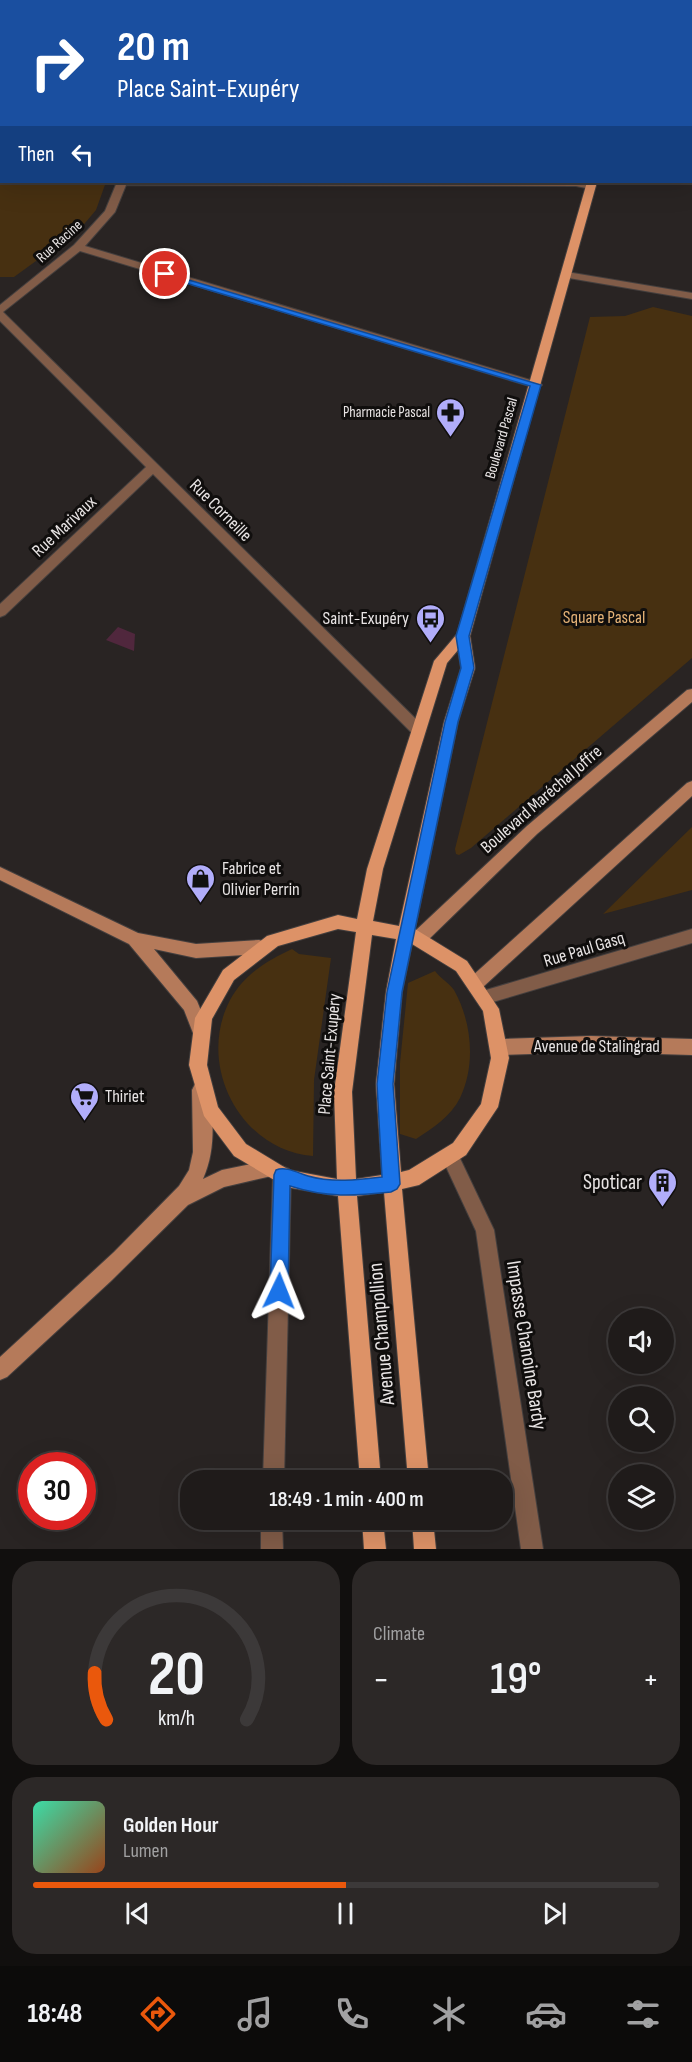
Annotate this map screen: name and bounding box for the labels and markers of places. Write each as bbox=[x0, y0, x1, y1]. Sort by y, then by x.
pin bbox=[139, 248, 190, 299]
pharmacy icon: Pharmacie Pascal bbox=[435, 396, 467, 438]
place label: Pharmacie Pascal bbox=[343, 403, 430, 422]
bus stop icon: Saint-Exupéry bbox=[414, 602, 446, 644]
place label: Saint-Exupéry bbox=[323, 608, 409, 629]
place label: Fabrice et Olivier Perrin bbox=[222, 858, 300, 900]
shop icon: Fabrice et Olivier Perrin bbox=[185, 862, 217, 904]
supermarket icon: Thiriet bbox=[68, 1080, 100, 1122]
place label: Thiriet bbox=[105, 1086, 145, 1107]
building icon: Spoticar bbox=[647, 1166, 679, 1208]
place label: Spoticar bbox=[583, 1170, 642, 1195]

